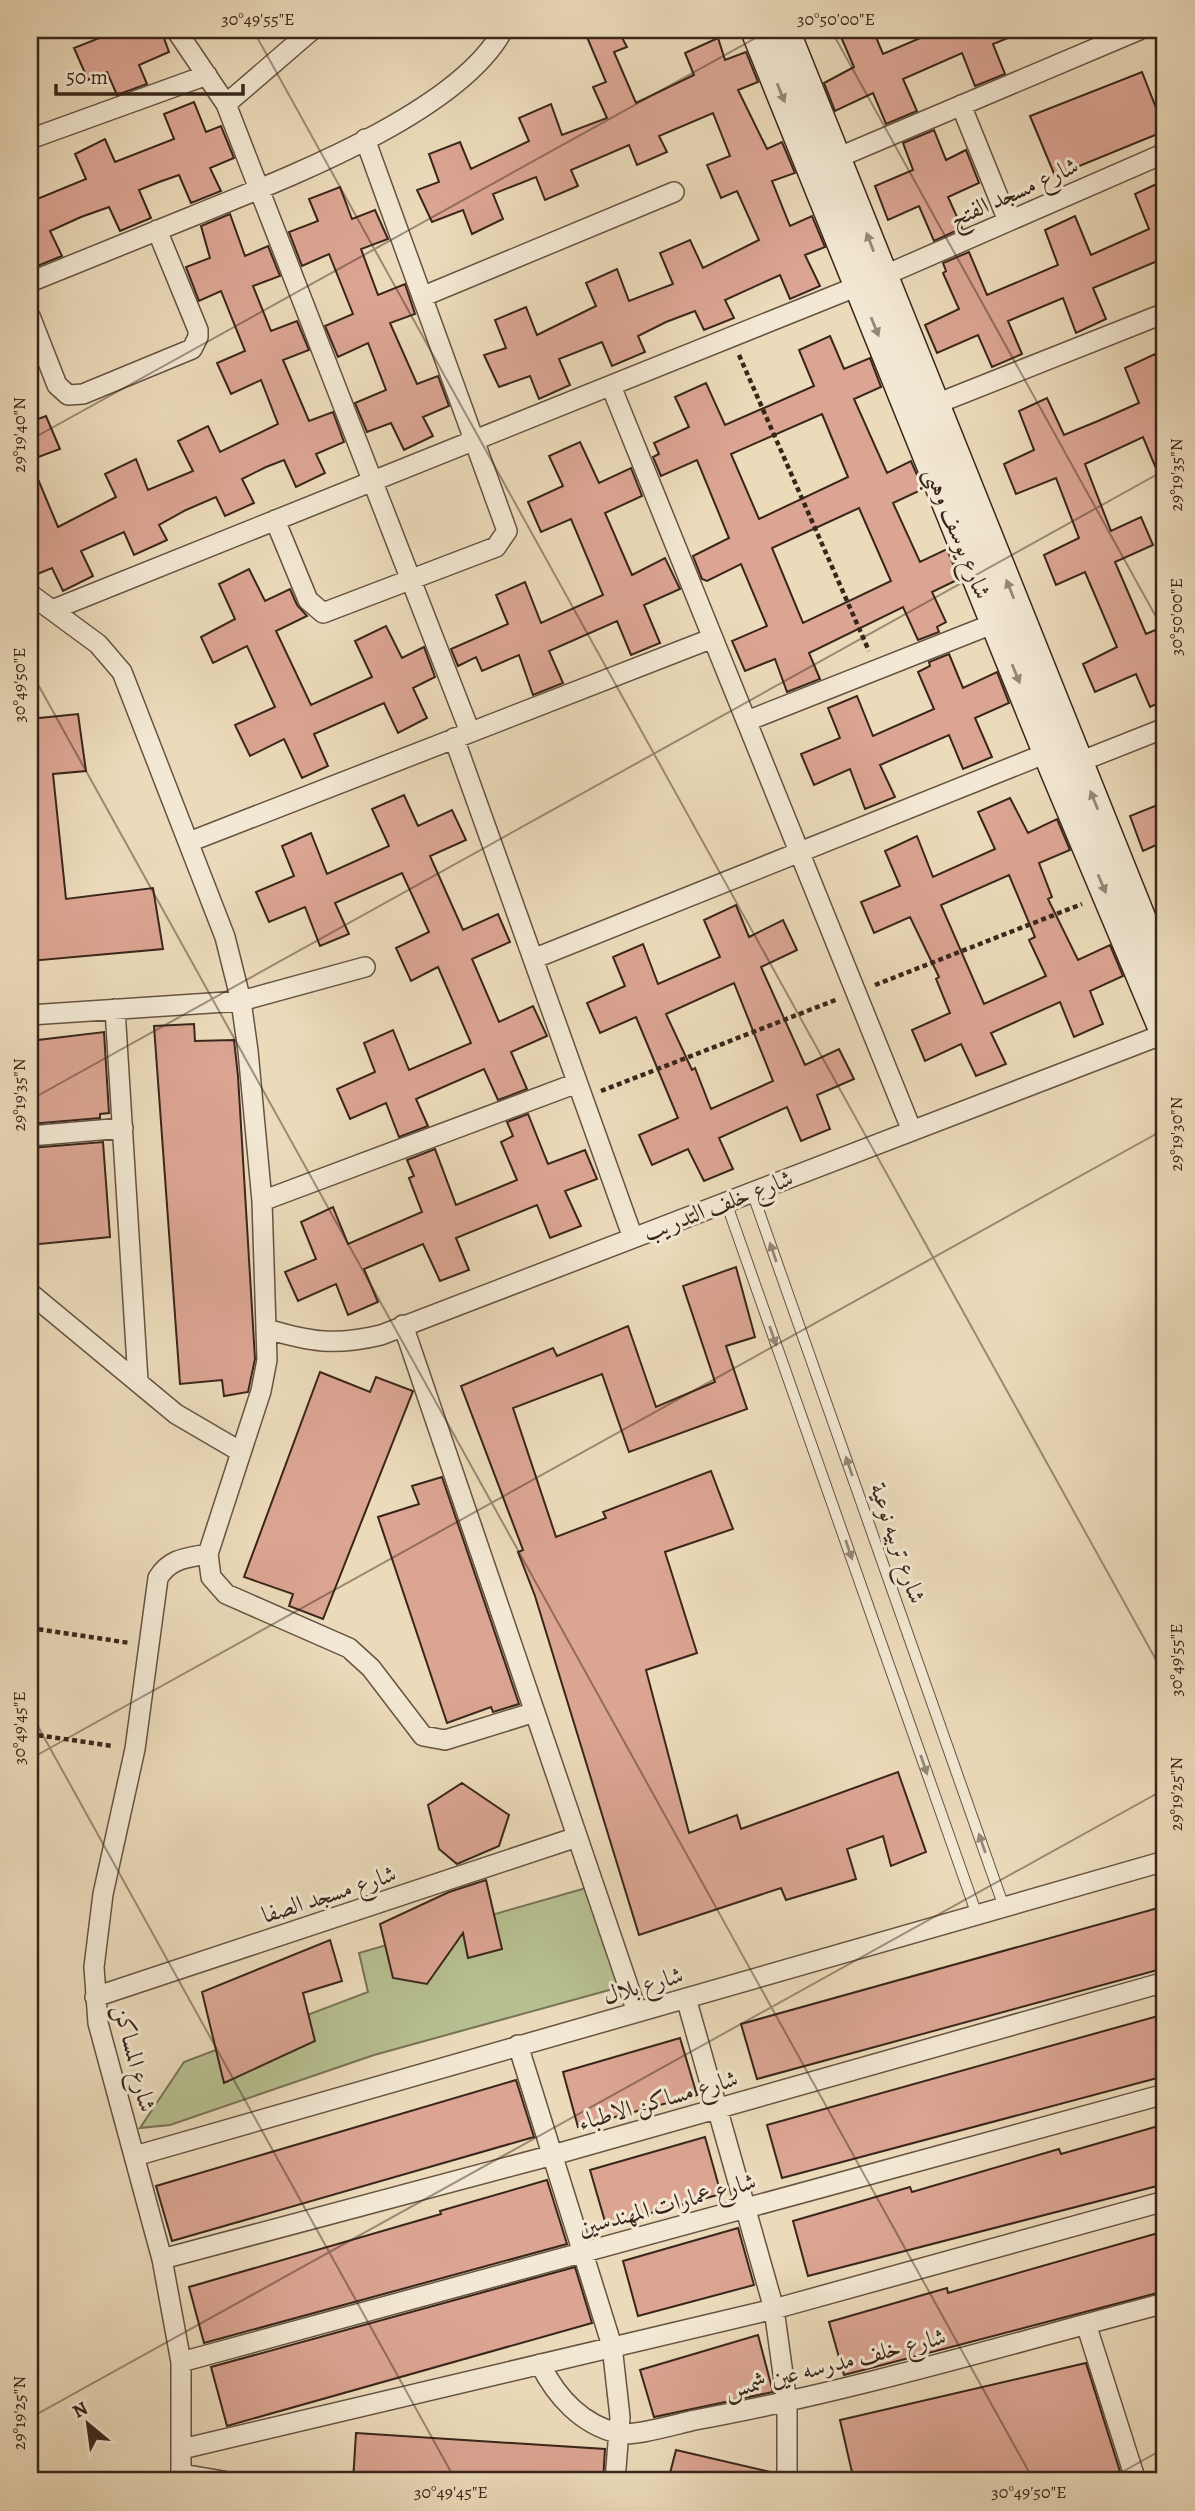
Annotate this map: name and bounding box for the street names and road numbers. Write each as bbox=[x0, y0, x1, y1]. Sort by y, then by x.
street label: شارع مسجد الفتح bbox=[944, 149, 1086, 239]
street label: شارع يوسف وهبى bbox=[913, 462, 999, 605]
street label: شارع خلف التدريب bbox=[638, 1162, 799, 1252]
street label: شارع تربيه نوعية bbox=[859, 1478, 934, 1609]
street label: شارع مسجد الصفا bbox=[258, 1857, 402, 1935]
street label: شارع بلال bbox=[599, 1958, 688, 2016]
street label: شارع المساكن bbox=[102, 2001, 164, 2116]
street label: شارع مساكن الاطباء bbox=[574, 2062, 743, 2142]
street label: شارع عمارات المهندسين bbox=[575, 2165, 760, 2247]
street label: شارع خلف مدرسه عين شمس bbox=[721, 2320, 950, 2410]

